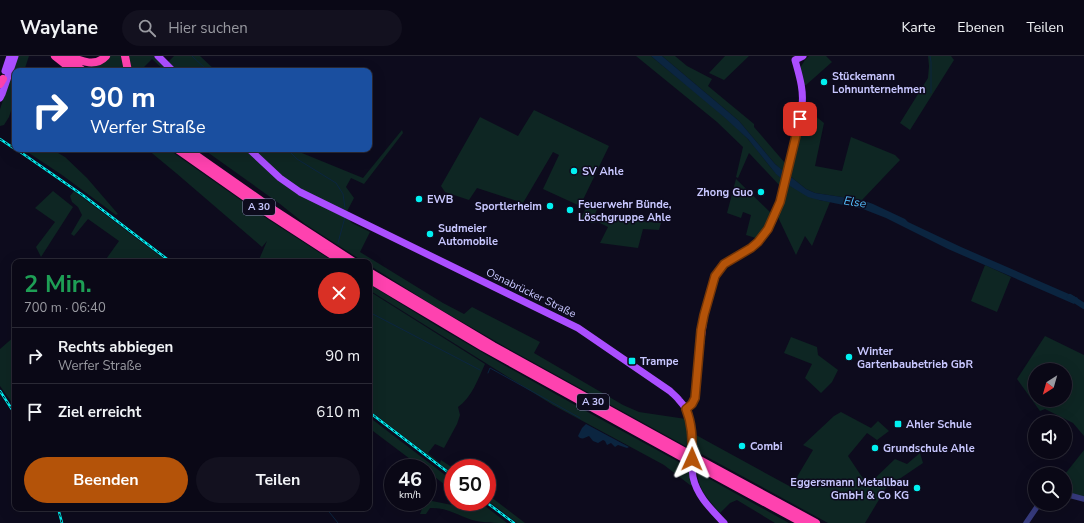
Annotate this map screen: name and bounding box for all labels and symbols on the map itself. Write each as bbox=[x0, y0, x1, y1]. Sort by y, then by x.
place label: Stückemann Lohnunternehmen bbox=[832, 69, 925, 97]
marker: Stückemann Lohnunternehmen bbox=[819, 77, 829, 87]
pin bbox=[783, 102, 817, 136]
place label: SV Ahle bbox=[582, 164, 624, 179]
marker: SV Ahle bbox=[569, 166, 579, 176]
place label: Zhong Guo bbox=[697, 185, 753, 200]
marker: Zhong Guo bbox=[756, 187, 766, 197]
place label: EWB bbox=[427, 192, 453, 207]
water label: Else bbox=[843, 192, 868, 212]
marker: EWB bbox=[414, 194, 424, 204]
place label: Feuerwehr Bünde, Löschgruppe Ahle bbox=[578, 197, 672, 225]
road number: A 30 bbox=[243, 199, 275, 215]
place label: Sportlerheim bbox=[475, 199, 542, 214]
marker: Sportlerheim bbox=[545, 201, 555, 211]
marker: Feuerwehr Bünde, Löschgruppe Ahle bbox=[565, 205, 575, 215]
place label: Sudmeier Automobile bbox=[438, 221, 498, 249]
marker: Sudmeier Automobile bbox=[425, 229, 435, 239]
street label: Osnabrücker Straße bbox=[484, 265, 579, 321]
place label: Winter Gartenbaubetrieb GbR bbox=[857, 344, 973, 372]
marker: Winter Gartenbaubetrieb GbR bbox=[844, 352, 854, 362]
place label: Trampe bbox=[640, 354, 678, 369]
marker: Trampe bbox=[627, 356, 637, 366]
north arrow bbox=[1028, 363, 1072, 407]
road number: A 30 bbox=[577, 394, 609, 410]
place label: Ahler Schule bbox=[906, 417, 972, 432]
marker: Ahler Schule bbox=[893, 419, 903, 429]
position arrow bbox=[671, 438, 713, 480]
place label: Combi bbox=[750, 439, 783, 454]
marker: Combi bbox=[737, 441, 747, 451]
place label: Grundschule Ahle bbox=[883, 441, 975, 456]
marker: Grundschule Ahle bbox=[870, 443, 880, 453]
speed limit sign: 50 bbox=[444, 459, 496, 511]
place label: Eggersmann Metallbau GmbH & Co KG bbox=[790, 475, 909, 503]
marker: Eggersmann Metallbau GmbH & Co KG bbox=[912, 483, 922, 493]

